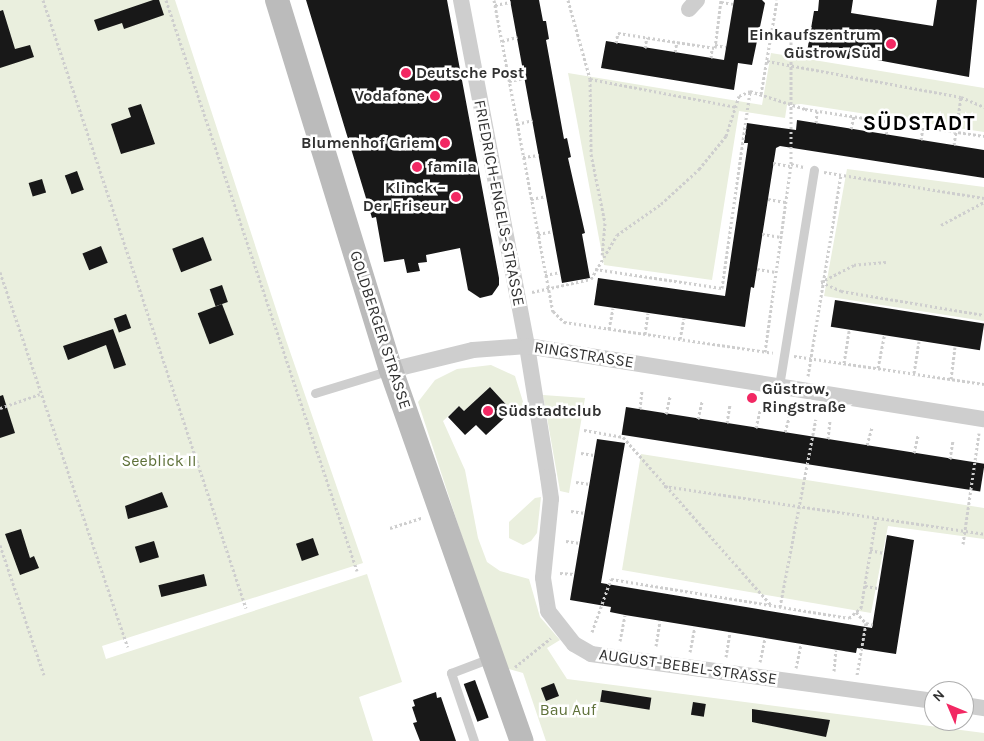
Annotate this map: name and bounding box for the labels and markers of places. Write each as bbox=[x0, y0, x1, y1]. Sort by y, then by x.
place label: Einkaufszentrum Güstrow Süd bbox=[749, 25, 881, 63]
marker: Einkaufszentrum Güstrow Süd bbox=[885, 38, 897, 50]
place label: Deutsche Post bbox=[416, 63, 524, 83]
marker: Deutsche Post bbox=[400, 67, 412, 79]
place label: Vodafone bbox=[354, 86, 425, 106]
marker: Vodafone bbox=[429, 90, 441, 102]
place label: Blumenhof Griem bbox=[301, 133, 435, 153]
marker: Blumenhof Griem bbox=[439, 137, 451, 149]
place label: famila bbox=[427, 157, 477, 177]
marker: famila bbox=[411, 161, 423, 173]
place label: Klinck – Der Friseur bbox=[363, 178, 446, 216]
marker: Klinck – Der Friseur bbox=[450, 191, 462, 203]
place label: Güstrow, Ringstraße bbox=[762, 379, 846, 417]
marker: Güstrow, Ringstraße bbox=[746, 392, 758, 404]
place label: Südstadtclub bbox=[498, 401, 602, 421]
marker: Südstadtclub bbox=[482, 405, 494, 417]

